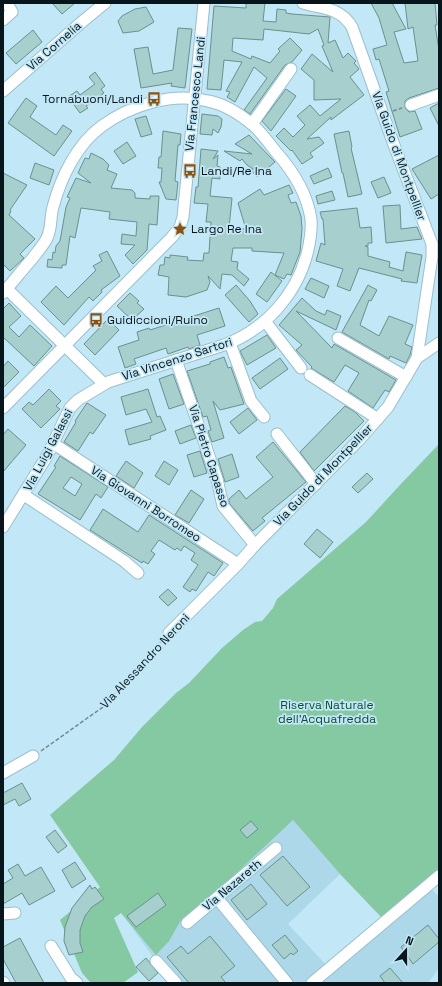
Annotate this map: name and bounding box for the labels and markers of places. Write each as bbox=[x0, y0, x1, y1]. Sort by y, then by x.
place label: Tornabuoni/Landi bbox=[42, 91, 143, 107]
bus stop icon: Tornabuoni/Landi bbox=[146, 91, 162, 107]
bus stop icon: Landi/Re Ina bbox=[182, 163, 198, 179]
place label: Landi/Re Ina bbox=[201, 163, 272, 179]
place icon: Largo Re Ina bbox=[172, 221, 188, 237]
place label: Largo Re Ina bbox=[191, 221, 262, 237]
bus stop icon: Guidiccioni/Ruino bbox=[88, 312, 104, 328]
place label: Guidiccioni/Ruino bbox=[107, 312, 208, 328]

